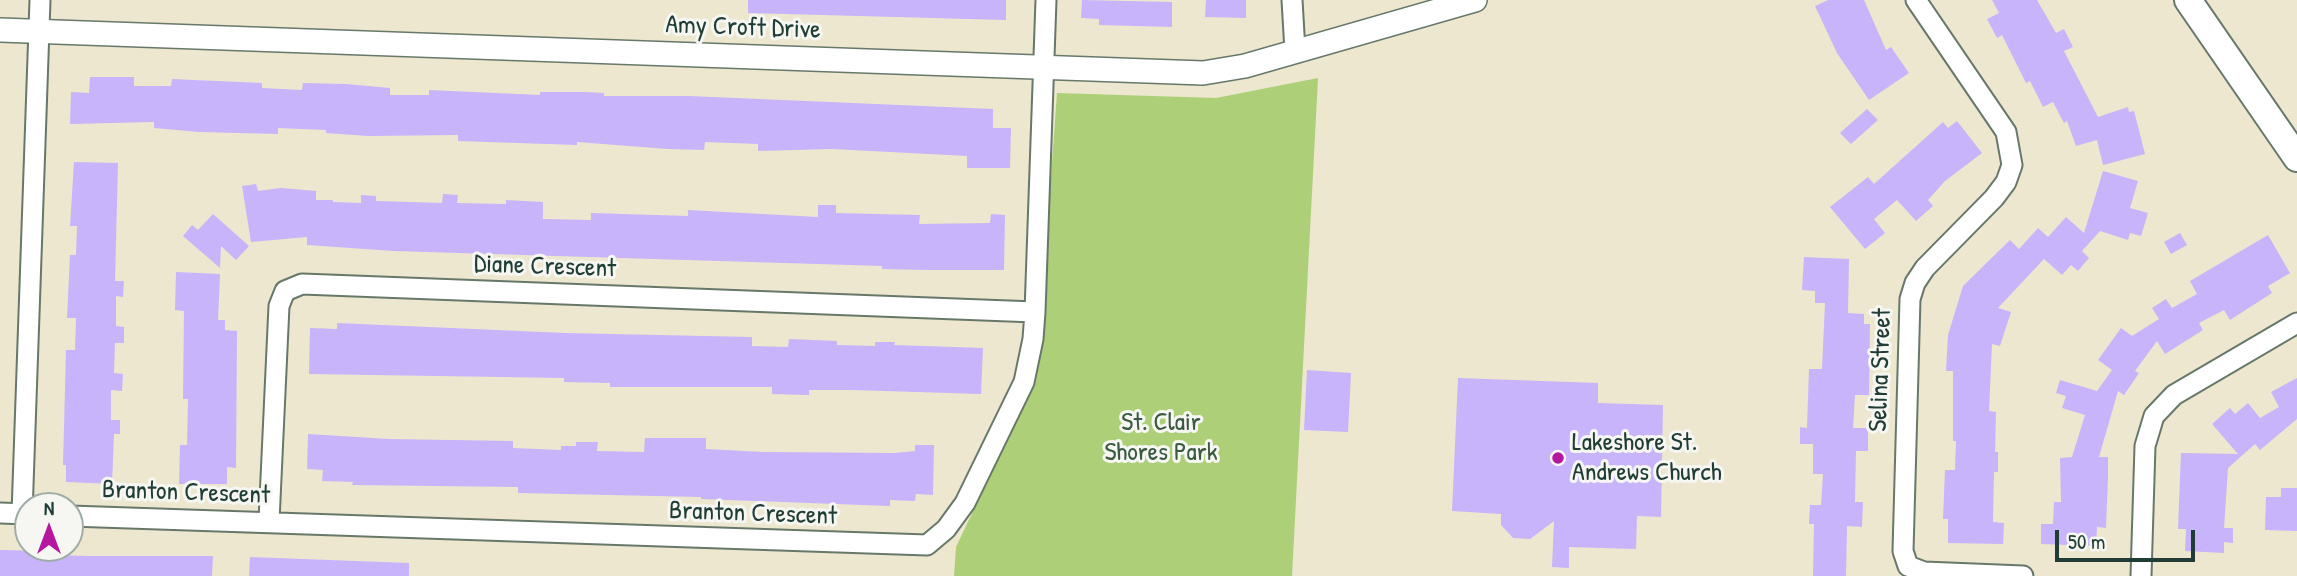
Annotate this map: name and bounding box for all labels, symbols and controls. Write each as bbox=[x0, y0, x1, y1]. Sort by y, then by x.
street label: Amy Croft Drive bbox=[665, 10, 821, 46]
street label: Diane Crescent bbox=[473, 249, 617, 285]
street label: Selina Street bbox=[1863, 308, 1899, 432]
park label: St. Clair Shores Park bbox=[1104, 407, 1218, 468]
place label: Lakeshore St. Andrews Church bbox=[1572, 427, 1722, 488]
marker: Lakeshore St. Andrews Church bbox=[1550, 450, 1566, 466]
street label: Branton Crescent bbox=[101, 474, 271, 512]
north arrow bbox=[14, 492, 84, 562]
text: N bbox=[44, 495, 54, 521]
street label: Branton Crescent bbox=[668, 495, 838, 533]
scale bar bbox=[2059, 516, 2199, 560]
text: 50 m bbox=[2068, 527, 2105, 556]

